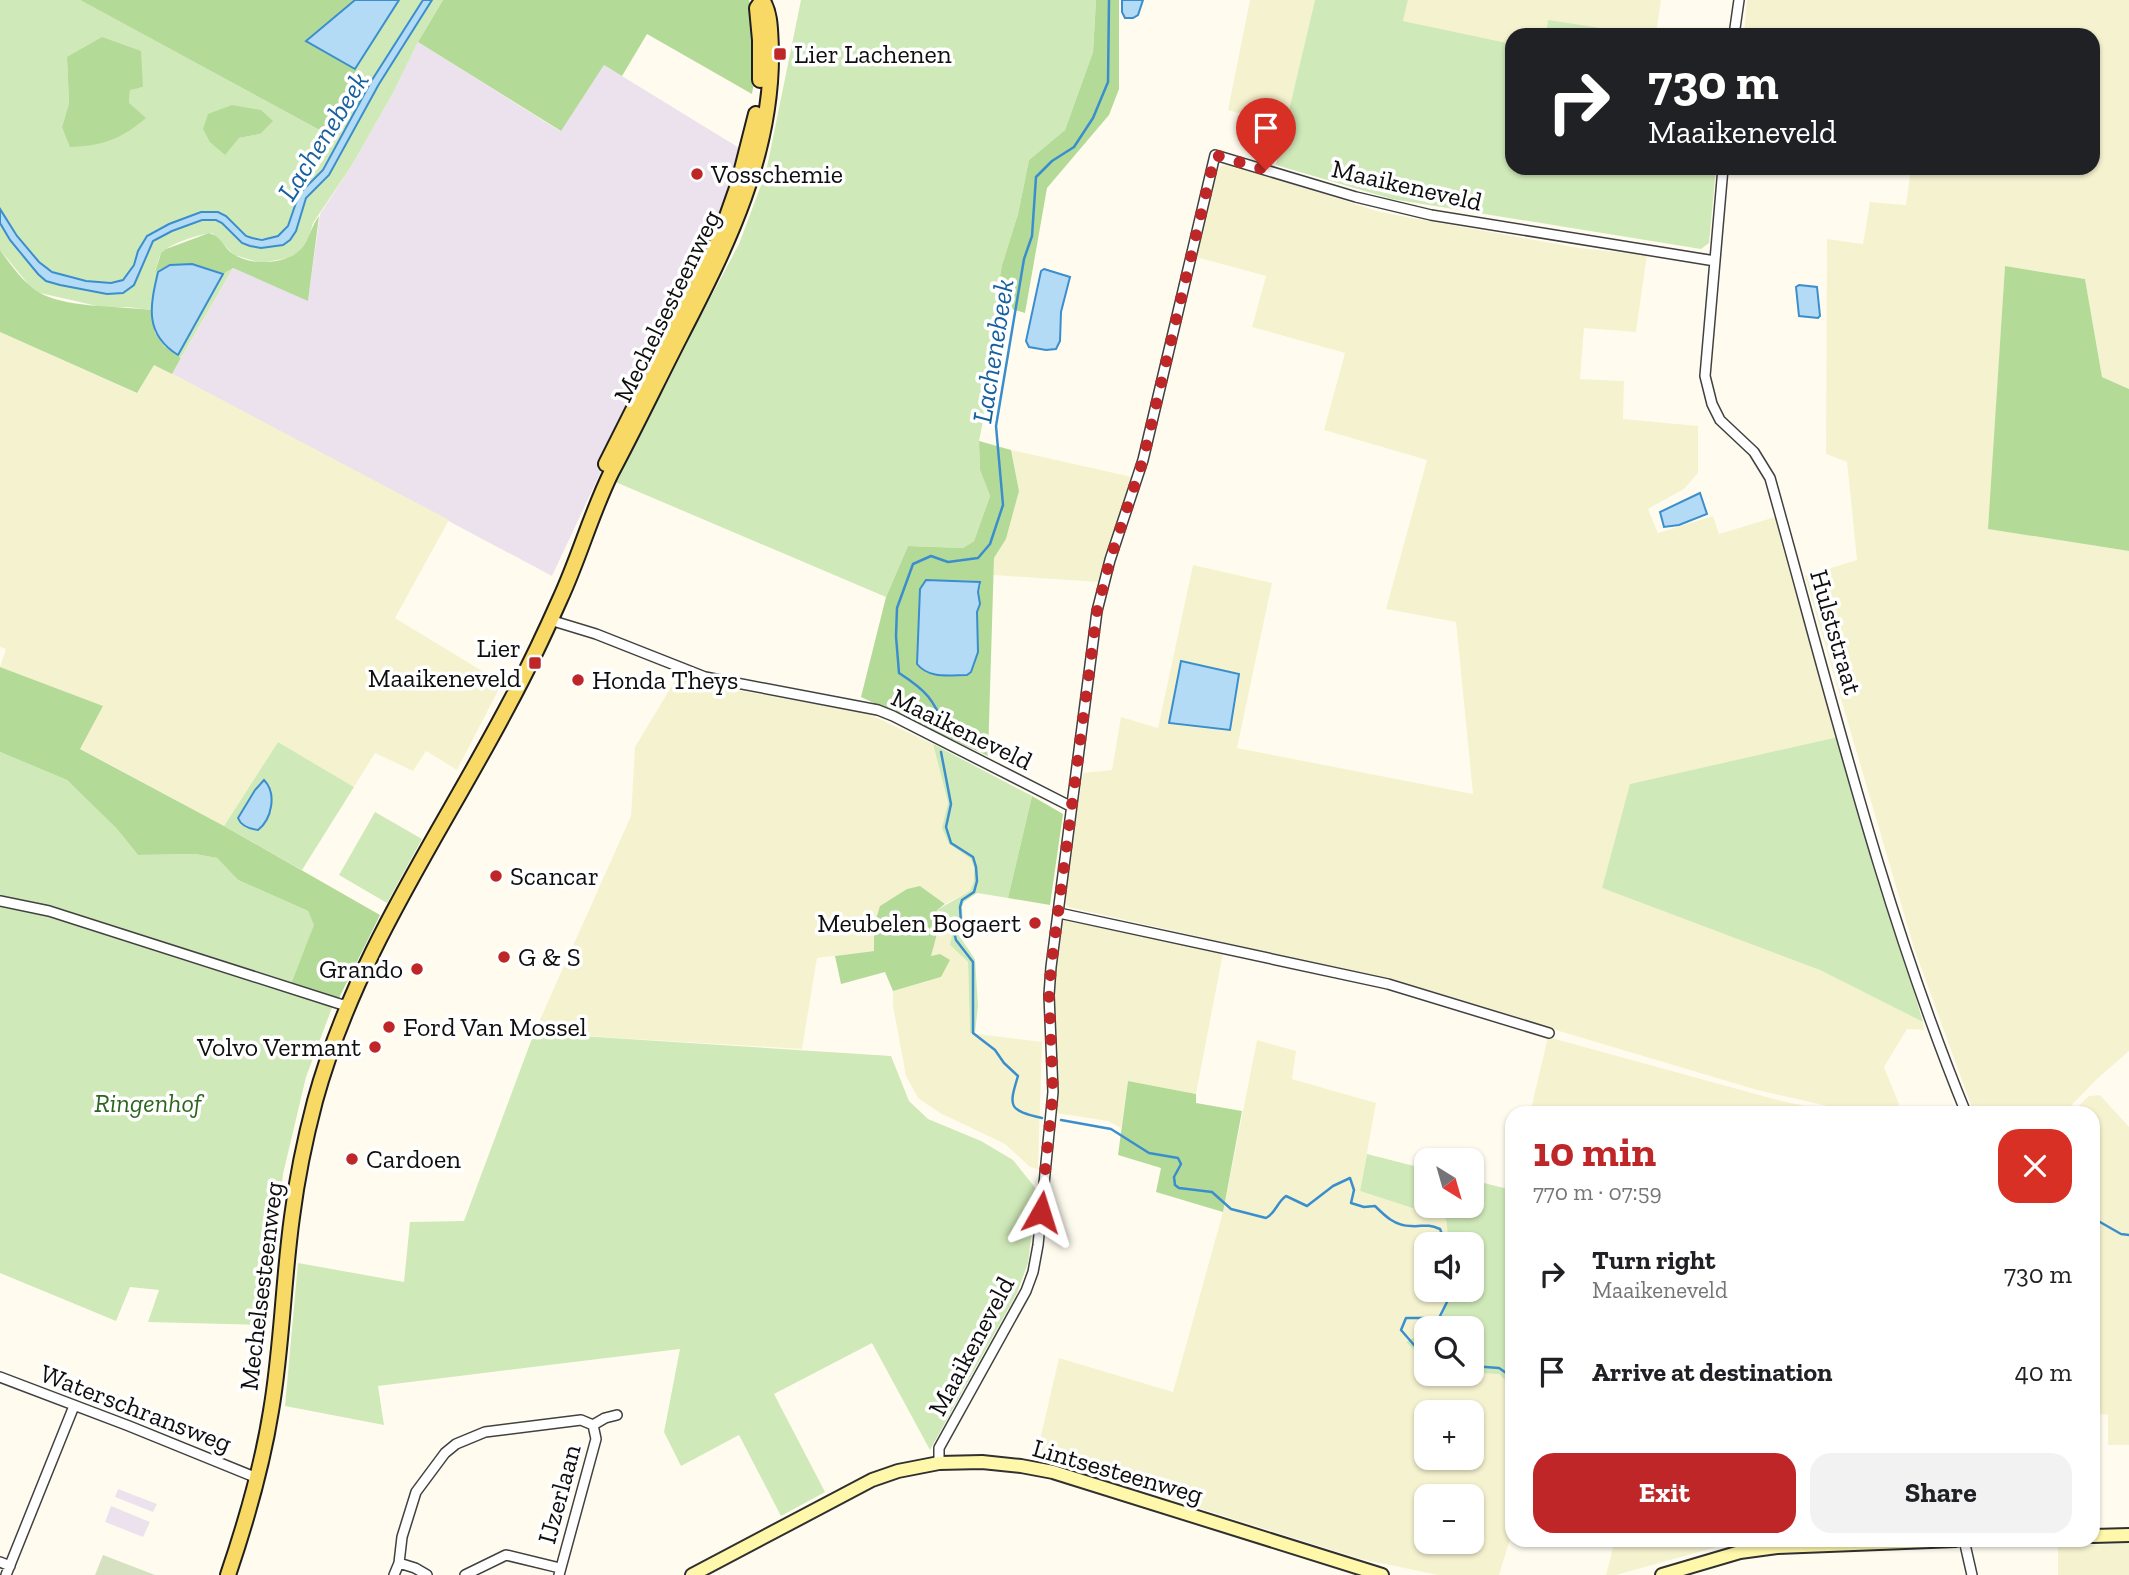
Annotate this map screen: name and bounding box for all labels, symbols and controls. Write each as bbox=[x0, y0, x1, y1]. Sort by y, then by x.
place label: Lier Lachenen bbox=[794, 38, 952, 70]
marker: Lier Lachenen bbox=[772, 46, 788, 62]
text: 730 m bbox=[1648, 53, 1779, 112]
icon: right bbox=[1533, 56, 1624, 147]
water label: Lachenebeek bbox=[270, 66, 376, 206]
pin bbox=[1236, 98, 1296, 170]
icon: arrive bbox=[1247, 109, 1285, 147]
text: Maaikeneveld bbox=[1648, 113, 1837, 151]
street label: Maaikeneveld bbox=[1329, 152, 1485, 218]
place label: Vosschemie bbox=[710, 158, 843, 190]
marker: Vosschemie bbox=[689, 166, 705, 182]
street label: Mechelsesteenweg bbox=[607, 205, 727, 407]
water label: Lachenebeek bbox=[965, 277, 1021, 425]
street label: Hulststraat bbox=[1803, 566, 1869, 698]
place label: Lier Maaikeneveld bbox=[368, 632, 521, 694]
marker: Lier Maaikeneveld bbox=[527, 655, 543, 671]
place label: Honda Theys bbox=[592, 664, 738, 696]
marker: Honda Theys bbox=[570, 672, 586, 688]
street label: Maaikeneveld bbox=[886, 681, 1038, 777]
place label: Scancar bbox=[510, 860, 599, 892]
marker: Scancar bbox=[488, 868, 504, 884]
place label: Meubelen Bogaert bbox=[817, 907, 1021, 939]
marker: Meubelen Bogaert bbox=[1027, 915, 1043, 931]
place label: G & S bbox=[518, 941, 581, 973]
marker: G & S bbox=[496, 949, 512, 965]
place label: Grando bbox=[319, 953, 403, 985]
marker: Grando bbox=[409, 961, 425, 977]
place label: Ford Van Mossel bbox=[403, 1011, 587, 1043]
marker: Ford Van Mossel bbox=[381, 1019, 397, 1035]
place label: Volvo Vermant bbox=[196, 1031, 361, 1063]
marker: Volvo Vermant bbox=[367, 1039, 383, 1055]
park label: Ringenhof bbox=[94, 1087, 205, 1119]
text: 10 min bbox=[1533, 1126, 1656, 1177]
button: close bbox=[1998, 1129, 2072, 1203]
place label: Cardoen bbox=[366, 1143, 461, 1175]
north arrow bbox=[1414, 1148, 1484, 1218]
map controls bbox=[1414, 1148, 1484, 1554]
marker: Cardoen bbox=[344, 1151, 360, 1167]
position arrow bbox=[1004, 1175, 1078, 1249]
text: 770 m · 07:59 bbox=[1533, 1178, 1662, 1206]
street label: Mechelsesteenweg bbox=[232, 1180, 290, 1392]
button: sound bbox=[1414, 1232, 1484, 1302]
text: Turn right bbox=[1592, 1244, 1715, 1276]
icon: right bbox=[1533, 1255, 1571, 1293]
text: 730 m bbox=[2004, 1258, 2072, 1290]
street label: Maaikeneveld bbox=[921, 1271, 1021, 1421]
text: Maaikeneveld bbox=[1592, 1276, 1728, 1304]
button: search bbox=[1414, 1316, 1484, 1386]
icon: arrive bbox=[1533, 1353, 1571, 1391]
text: Arrive at destination bbox=[1592, 1356, 1832, 1388]
text: 40 m bbox=[2015, 1356, 2072, 1388]
street label: Waterschransweg bbox=[36, 1357, 236, 1459]
button: + bbox=[1414, 1400, 1484, 1470]
street label: Lintsesteenweg bbox=[1029, 1431, 1207, 1511]
street label: IJzerlaan bbox=[530, 1441, 588, 1547]
button: Exit bbox=[1533, 1453, 1796, 1533]
button: Share bbox=[1810, 1453, 2072, 1533]
button: − bbox=[1414, 1484, 1484, 1554]

